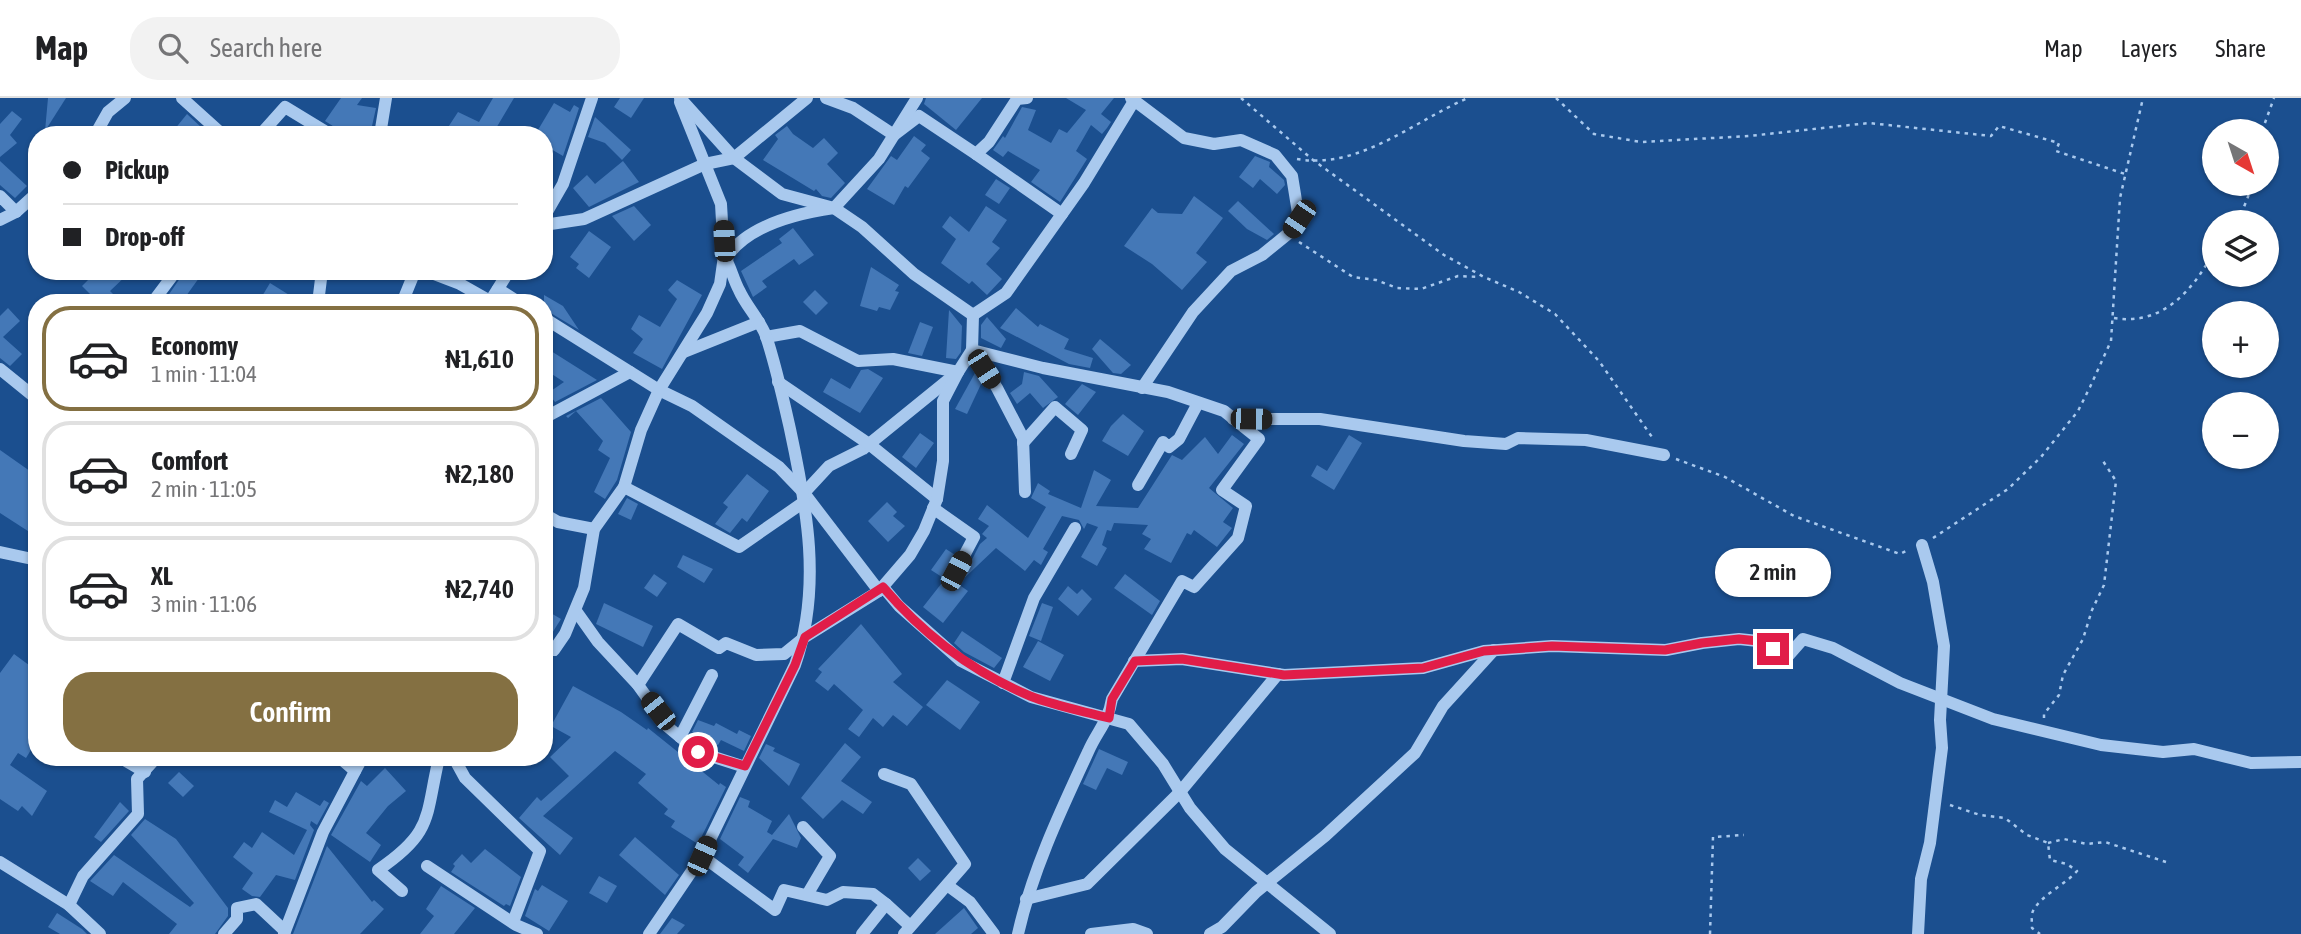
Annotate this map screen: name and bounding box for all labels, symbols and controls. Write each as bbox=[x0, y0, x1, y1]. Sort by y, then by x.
search box bbox=[130, 17, 620, 80]
text: Map bbox=[35, 29, 88, 67]
icon: search bbox=[154, 29, 192, 67]
text: Search here bbox=[210, 33, 322, 63]
text: Map bbox=[2044, 35, 2083, 62]
text: Layers bbox=[2121, 35, 2177, 62]
text: Share bbox=[2215, 35, 2266, 62]
north arrow bbox=[2202, 119, 2278, 196]
map controls bbox=[2202, 119, 2279, 469]
text: Pickup bbox=[105, 155, 169, 185]
car bbox=[1279, 196, 1320, 242]
button: layers bbox=[2202, 210, 2279, 287]
car bbox=[713, 219, 736, 263]
text: Drop-off bbox=[105, 222, 185, 252]
button: + bbox=[2202, 301, 2279, 378]
icon: car bbox=[67, 327, 130, 390]
text: Economy bbox=[151, 331, 238, 361]
text: ₦1,610 bbox=[445, 344, 514, 374]
car bbox=[964, 346, 1005, 392]
text: 1 min · 11:04 bbox=[151, 361, 257, 387]
button: − bbox=[2202, 392, 2279, 469]
car bbox=[1230, 408, 1273, 430]
icon: car bbox=[67, 442, 130, 505]
text: Comfort bbox=[151, 446, 228, 476]
text: ₦2,180 bbox=[445, 459, 514, 489]
text: 2 min · 11:05 bbox=[151, 476, 257, 502]
callout: 2 min bbox=[1715, 547, 1831, 596]
car bbox=[937, 548, 976, 594]
icon: car bbox=[67, 557, 130, 620]
text: 2 min bbox=[1750, 559, 1796, 585]
text: XL bbox=[151, 561, 173, 591]
text: ₦2,740 bbox=[445, 574, 514, 604]
text: 3 min · 11:06 bbox=[151, 591, 257, 617]
route end bbox=[1757, 633, 1789, 665]
button: Confirm bbox=[63, 672, 518, 752]
car bbox=[637, 688, 680, 734]
route start bbox=[682, 736, 714, 768]
car bbox=[684, 833, 721, 879]

